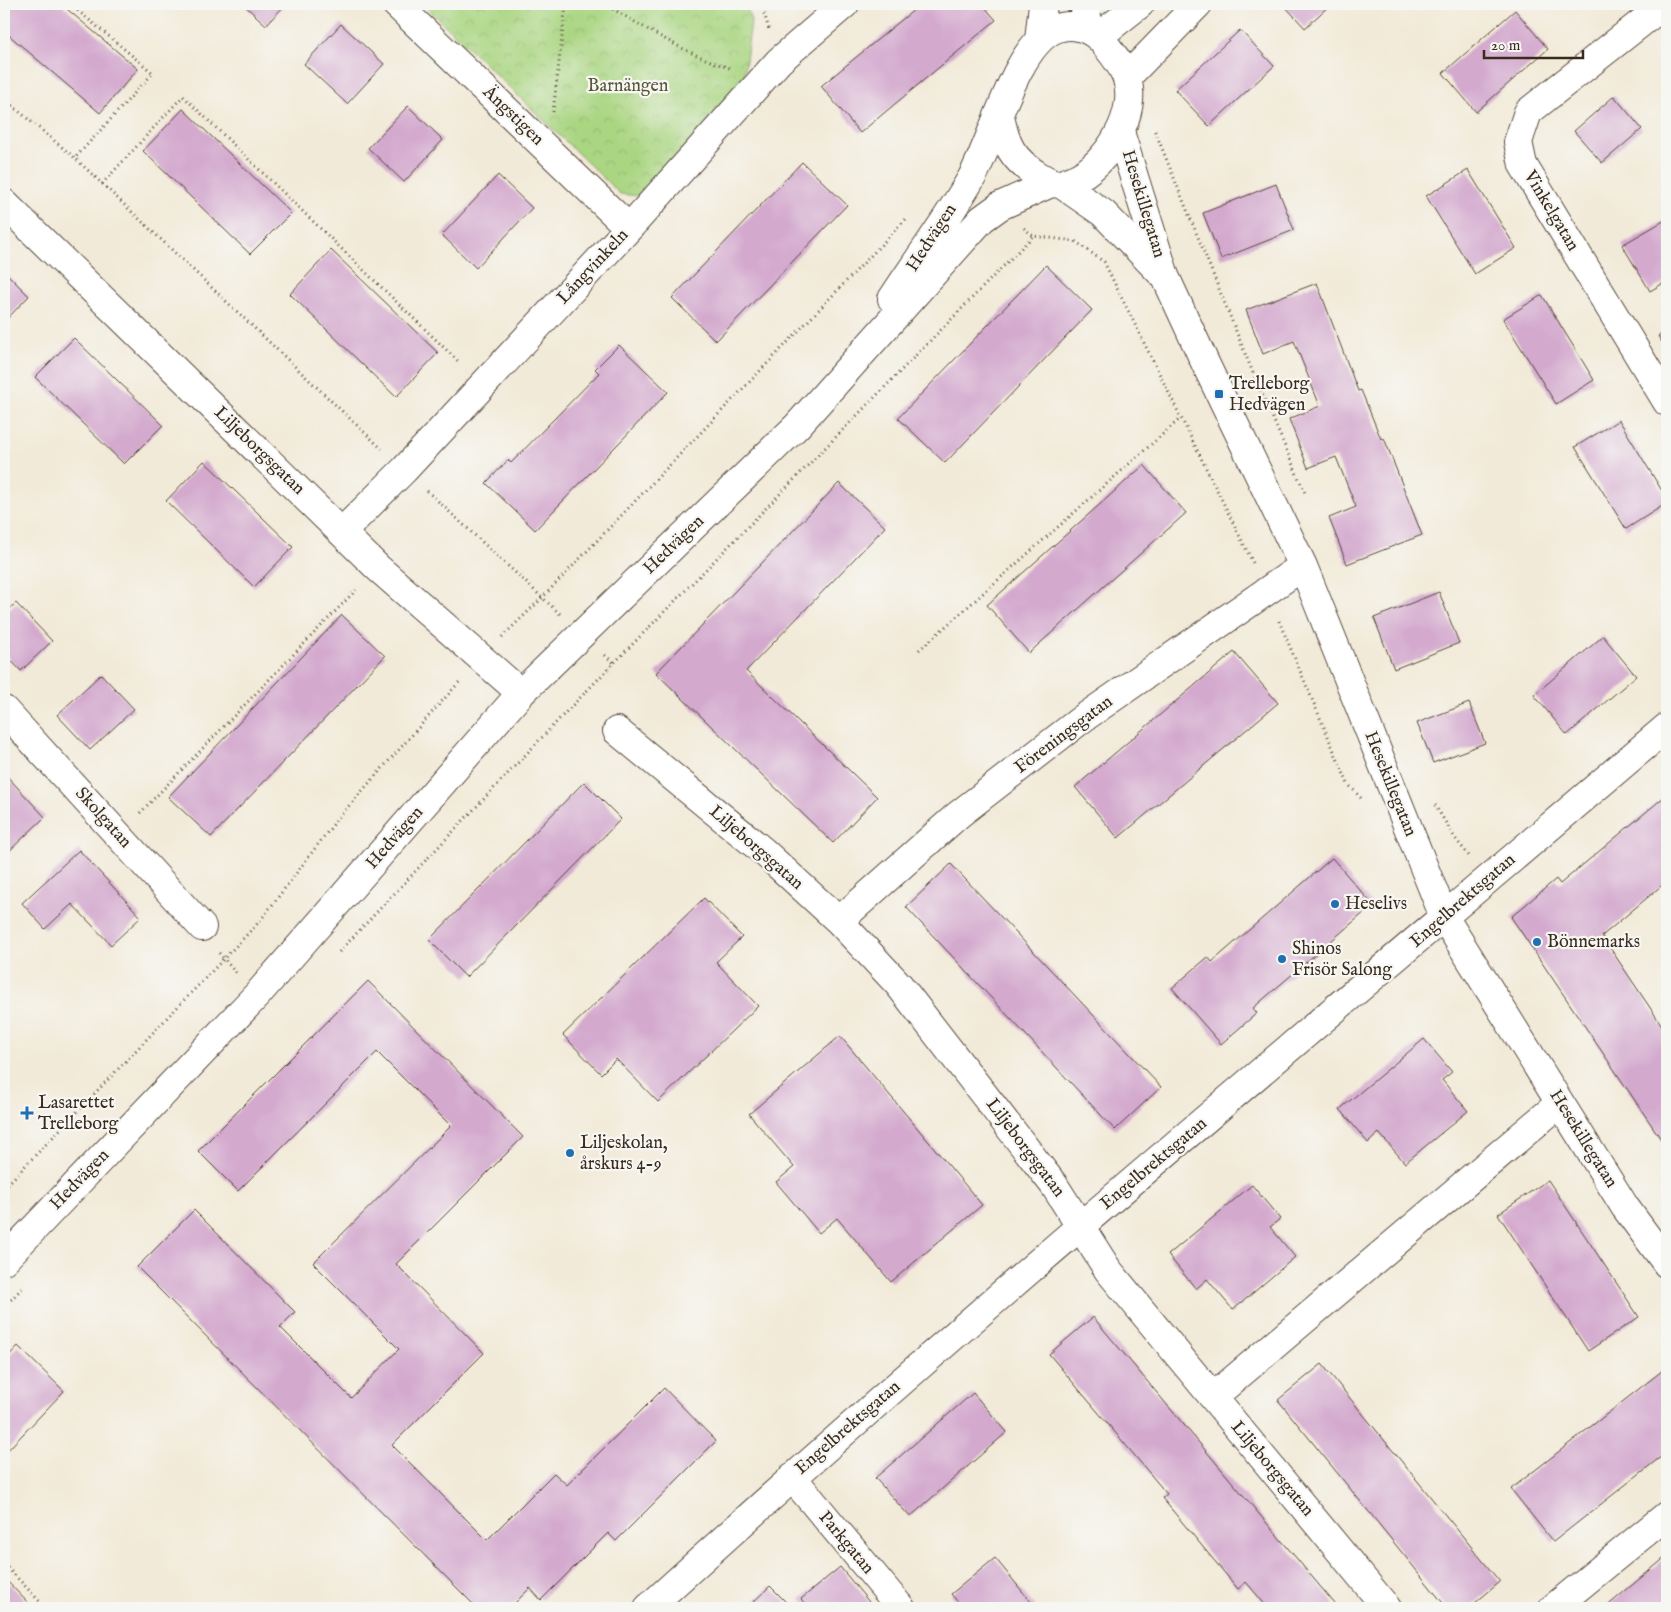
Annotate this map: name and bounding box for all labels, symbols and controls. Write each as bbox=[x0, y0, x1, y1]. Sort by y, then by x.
scale bar bbox=[1484, 28, 1582, 60]
text: 20 m bbox=[1491, 36, 1521, 55]
park label: Barnängen bbox=[588, 75, 669, 98]
street label: Ängstigen bbox=[477, 80, 549, 151]
street label: Hesekillegatan bbox=[1116, 147, 1170, 261]
street label: Vinkelgatan bbox=[1517, 166, 1584, 256]
street label: Hedvägen bbox=[902, 199, 963, 276]
street label: Långvinkeln bbox=[552, 224, 634, 310]
place label: Trelleborg Hedvägen bbox=[1229, 373, 1310, 417]
marker: Trelleborg Hedvägen bbox=[1213, 388, 1225, 400]
street label: Liljeborgsgatan bbox=[209, 402, 310, 501]
street label: Hedvägen bbox=[639, 510, 710, 580]
street label: Föreningsgatan bbox=[1010, 690, 1118, 779]
street label: Hesekillegatan bbox=[1358, 728, 1422, 840]
street label: Skolgatan bbox=[70, 783, 137, 854]
street label: Hedvägen bbox=[361, 801, 429, 874]
street label: Liljeborgsgatan bbox=[704, 801, 808, 896]
street label: Engelbrektsgatan bbox=[1405, 849, 1521, 953]
place label: Heselivs bbox=[1345, 893, 1407, 916]
marker: Heselivs bbox=[1329, 898, 1341, 910]
place label: Bönnemarks bbox=[1547, 931, 1640, 954]
marker: Bönnemarks bbox=[1531, 936, 1543, 948]
place label: Shinos Frisör Salong bbox=[1292, 938, 1392, 982]
marker: Shinos Frisör Salong bbox=[1276, 953, 1288, 965]
street label: Hesekillegatan bbox=[1544, 1086, 1623, 1193]
place label: Lasarettet Trelleborg bbox=[38, 1092, 119, 1136]
street label: Liljeborgsgatan bbox=[980, 1094, 1070, 1202]
marker: Lasarettet Trelleborg bbox=[20, 1106, 34, 1120]
street label: Engelbrektsgatan bbox=[1096, 1112, 1213, 1215]
place label: Liljeskolan, årskurs 4-9 bbox=[580, 1132, 668, 1176]
street label: Hedvägen bbox=[45, 1144, 115, 1215]
marker: Liljeskolan, årskurs 4-9 bbox=[564, 1147, 576, 1159]
street label: Engelbrektsgatan bbox=[790, 1376, 906, 1480]
street label: Liljeborgsgatan bbox=[1225, 1416, 1319, 1522]
street label: Parkgatan bbox=[813, 1507, 879, 1580]

